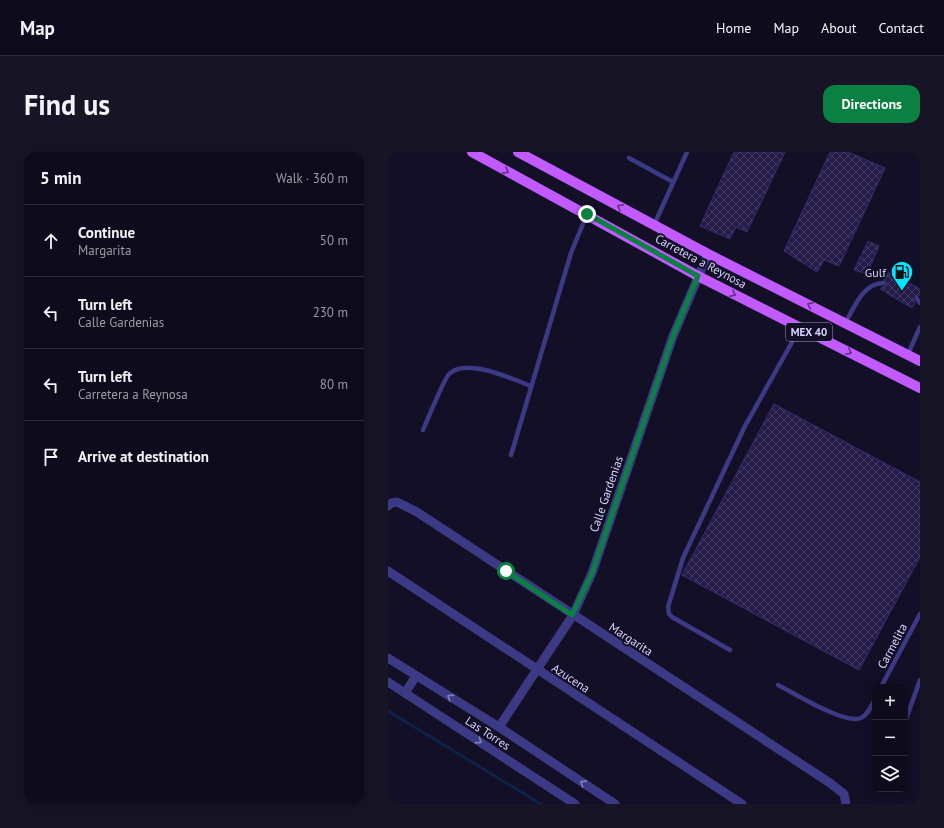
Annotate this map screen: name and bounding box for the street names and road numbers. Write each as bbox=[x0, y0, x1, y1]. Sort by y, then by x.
street label: Carretera a Reynosa bbox=[653, 231, 749, 291]
road number: MEX 40 bbox=[786, 323, 832, 341]
street label: Calle Gardenias bbox=[586, 454, 626, 534]
street label: Margarita bbox=[606, 619, 656, 659]
street label: Carmelita bbox=[874, 621, 910, 671]
street label: Azucena bbox=[549, 660, 593, 696]
street label: Las Torres bbox=[463, 713, 513, 753]

